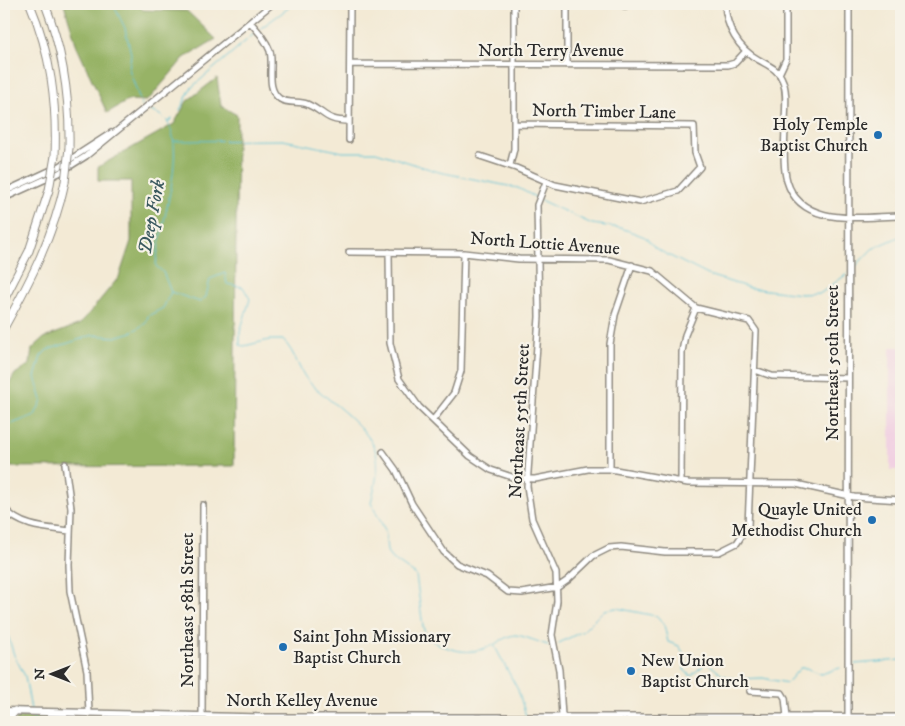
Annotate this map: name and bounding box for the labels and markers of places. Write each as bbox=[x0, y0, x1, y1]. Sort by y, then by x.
place label: Holy Temple Baptist Church bbox=[760, 114, 869, 157]
marker: Holy Temple Baptist Church bbox=[872, 129, 884, 141]
place label: Quayle United Methodist Church bbox=[731, 499, 863, 542]
marker: Quayle United Methodist Church bbox=[866, 514, 878, 526]
place label: Saint John Missionary Baptist Church bbox=[293, 626, 451, 669]
marker: Saint John Missionary Baptist Church bbox=[277, 641, 289, 653]
place label: New Union Baptist Church bbox=[641, 650, 749, 693]
marker: New Union Baptist Church bbox=[625, 665, 637, 677]

